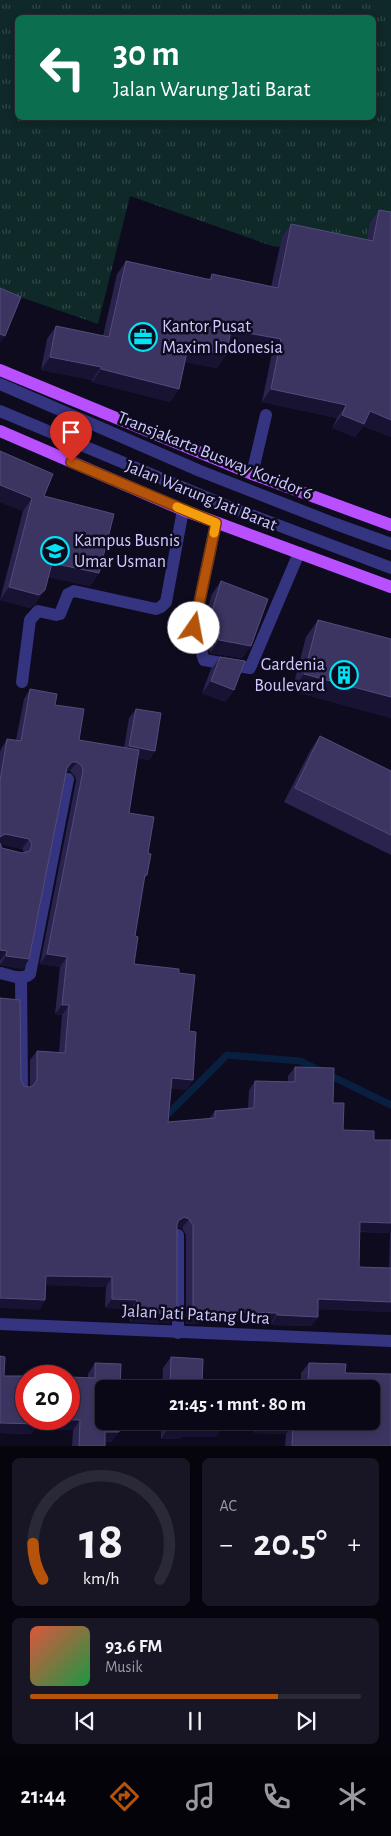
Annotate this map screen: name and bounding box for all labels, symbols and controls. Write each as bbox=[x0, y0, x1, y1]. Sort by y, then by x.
icon: left bbox=[30, 35, 95, 100]
text: 30 m bbox=[113, 37, 180, 72]
text: Jalan Warung Jati Barat bbox=[113, 78, 310, 100]
place label: Kantor Pusat Maxim Indonesia bbox=[162, 318, 283, 357]
office icon: Kantor Pusat Maxim Indonesia bbox=[128, 322, 158, 352]
street label: Transjakarta Busway Koridor 6 bbox=[115, 409, 315, 503]
pin bbox=[50, 411, 92, 462]
icon: arrive bbox=[57, 418, 85, 446]
street label: Jalan Warung Jati Barat bbox=[123, 457, 279, 535]
place label: Kampus Busnis Umar Usman bbox=[74, 532, 180, 571]
school or university icon: Kampus Busnis Umar Usman bbox=[40, 536, 70, 566]
position arrow bbox=[167, 601, 219, 653]
place label: Gardenia Boulevard bbox=[254, 656, 325, 695]
building icon: Gardenia Boulevard bbox=[329, 660, 359, 690]
street label: Jalan Jati Patang Utra bbox=[122, 1302, 270, 1328]
speed limit sign: 20 bbox=[15, 1365, 80, 1430]
text: 21:45 · 1 mnt · 80 m bbox=[169, 1395, 306, 1414]
text: AC bbox=[220, 1498, 237, 1514]
text: 18 bbox=[79, 1516, 123, 1568]
text: 20.5° bbox=[253, 1525, 327, 1563]
text: − bbox=[220, 1531, 233, 1559]
text: + bbox=[348, 1531, 361, 1559]
text: km/h bbox=[82, 1570, 119, 1588]
text: 93.6 FM bbox=[105, 1637, 162, 1656]
text: Musik bbox=[105, 1659, 143, 1675]
icon: previous bbox=[71, 1707, 99, 1735]
icon: pause bbox=[181, 1707, 209, 1735]
icon: next bbox=[292, 1707, 320, 1735]
icon: directions bbox=[107, 1779, 142, 1814]
icon: music bbox=[183, 1779, 218, 1814]
icon: phone bbox=[259, 1779, 294, 1814]
icon: climate bbox=[335, 1779, 370, 1814]
text: 21:44 bbox=[21, 1785, 66, 1807]

